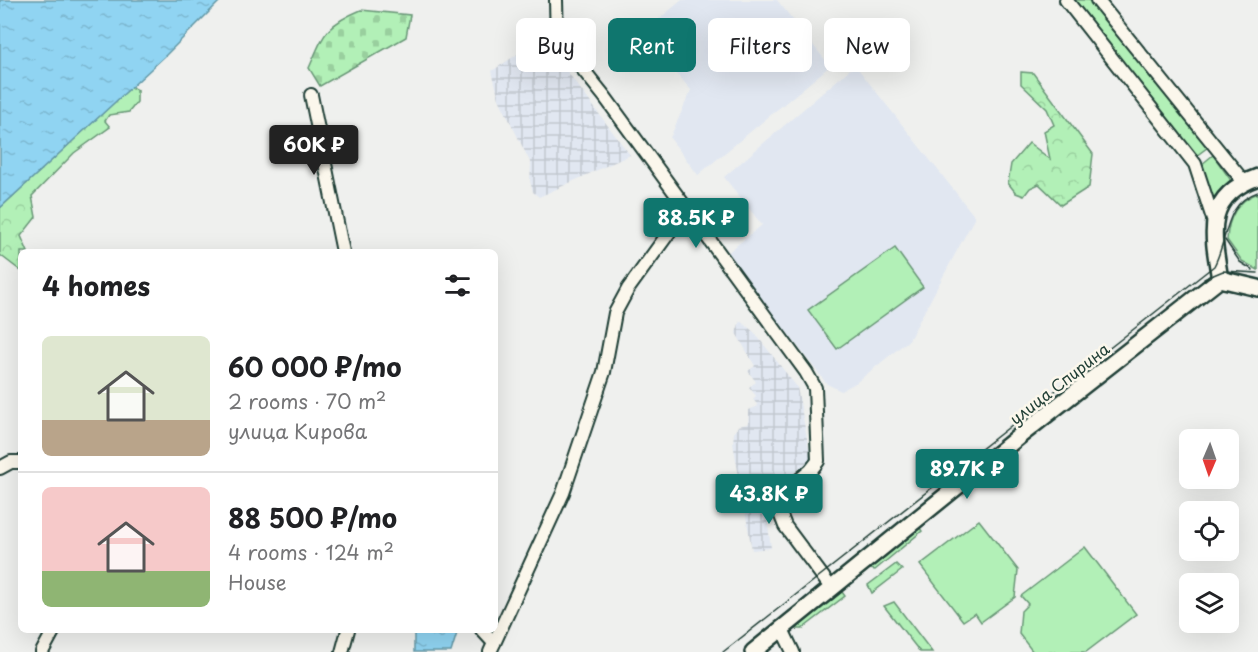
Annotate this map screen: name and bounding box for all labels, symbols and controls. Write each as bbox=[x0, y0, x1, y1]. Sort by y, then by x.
chip: Buy bbox=[516, 18, 596, 72]
chip: Rent bbox=[608, 18, 696, 72]
chip: Filters bbox=[708, 18, 812, 72]
chip: New bbox=[824, 18, 910, 72]
pin: 60K ₽ bbox=[272, 125, 356, 176]
text: 60K ₽ bbox=[283, 129, 345, 159]
pin: 88.5K ₽ bbox=[641, 198, 751, 249]
text: 88.5K ₽ bbox=[658, 202, 735, 232]
text: 4 homes bbox=[42, 266, 150, 305]
icon: filters bbox=[441, 269, 474, 302]
street label: улица Спирина bbox=[1004, 336, 1114, 430]
text: 60 000 ₽/mo bbox=[228, 347, 402, 386]
icon: home bbox=[90, 360, 162, 432]
text: 2 rooms · 70 m² bbox=[228, 386, 386, 416]
text: улица Кирова bbox=[228, 416, 367, 446]
north arrow bbox=[1179, 429, 1239, 489]
map controls bbox=[1179, 429, 1239, 633]
pin: 89.7K ₽ bbox=[912, 449, 1022, 500]
text: 89.7K ₽ bbox=[930, 453, 1004, 483]
pin: 43.8K ₽ bbox=[714, 474, 824, 525]
text: 43.8K ₽ bbox=[730, 478, 808, 508]
text: 88 500 ₽/mo bbox=[228, 498, 397, 537]
button: locate bbox=[1179, 501, 1239, 561]
icon: home bbox=[90, 511, 162, 583]
text: 4 rooms · 124 m² bbox=[228, 537, 394, 567]
text: House bbox=[228, 567, 287, 597]
button: layers bbox=[1179, 573, 1239, 633]

